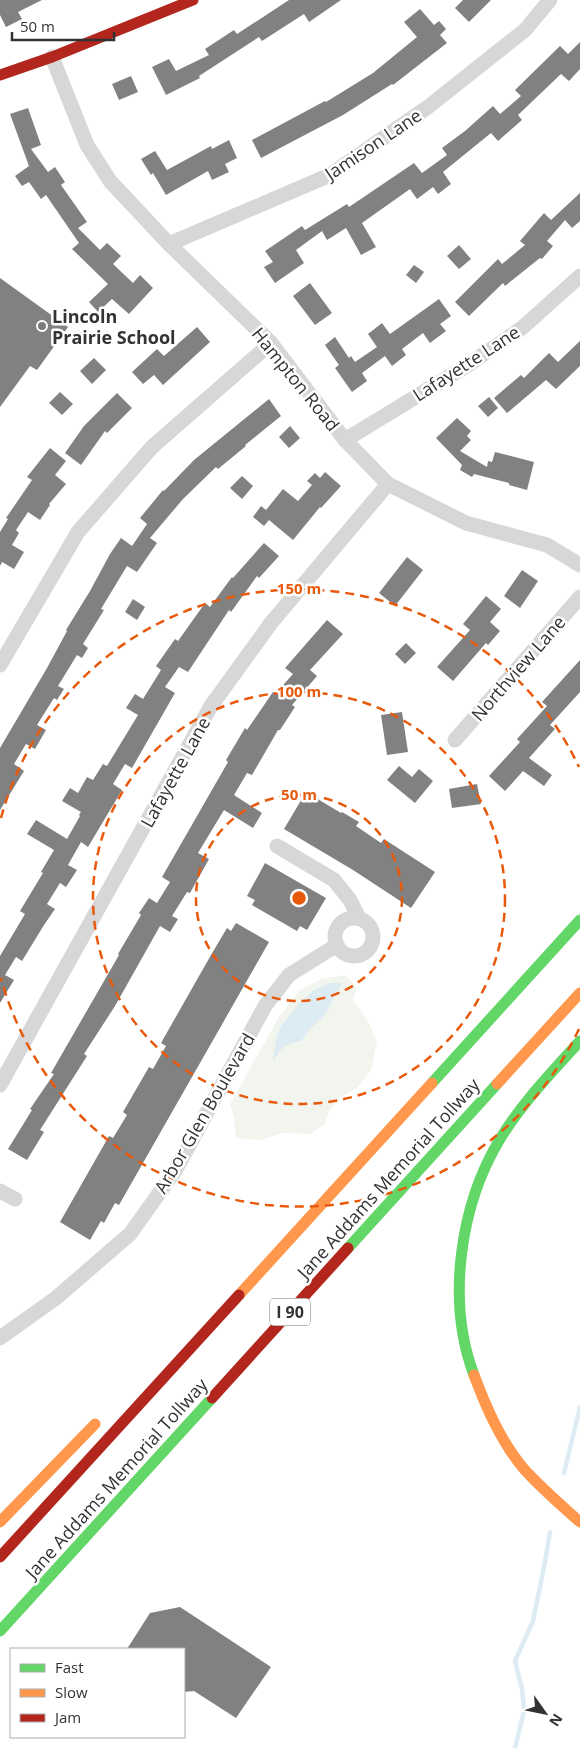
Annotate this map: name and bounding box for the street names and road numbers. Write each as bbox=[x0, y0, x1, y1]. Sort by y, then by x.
street label: Jamison Lane bbox=[318, 103, 426, 186]
street label: Lafayette Lane bbox=[408, 320, 524, 406]
street label: Hampton Road bbox=[247, 322, 345, 436]
street label: Northview Lane bbox=[466, 610, 570, 726]
street label: Lafayette Lane bbox=[135, 713, 215, 831]
street label: Arbor Glen Boulevard bbox=[148, 1028, 260, 1198]
street label: Jane Addams Memorial Tollway bbox=[290, 1072, 485, 1285]
road number: I 90 bbox=[270, 1298, 310, 1325]
street label: Jane Addams Memorial Tollway bbox=[18, 1372, 213, 1585]

